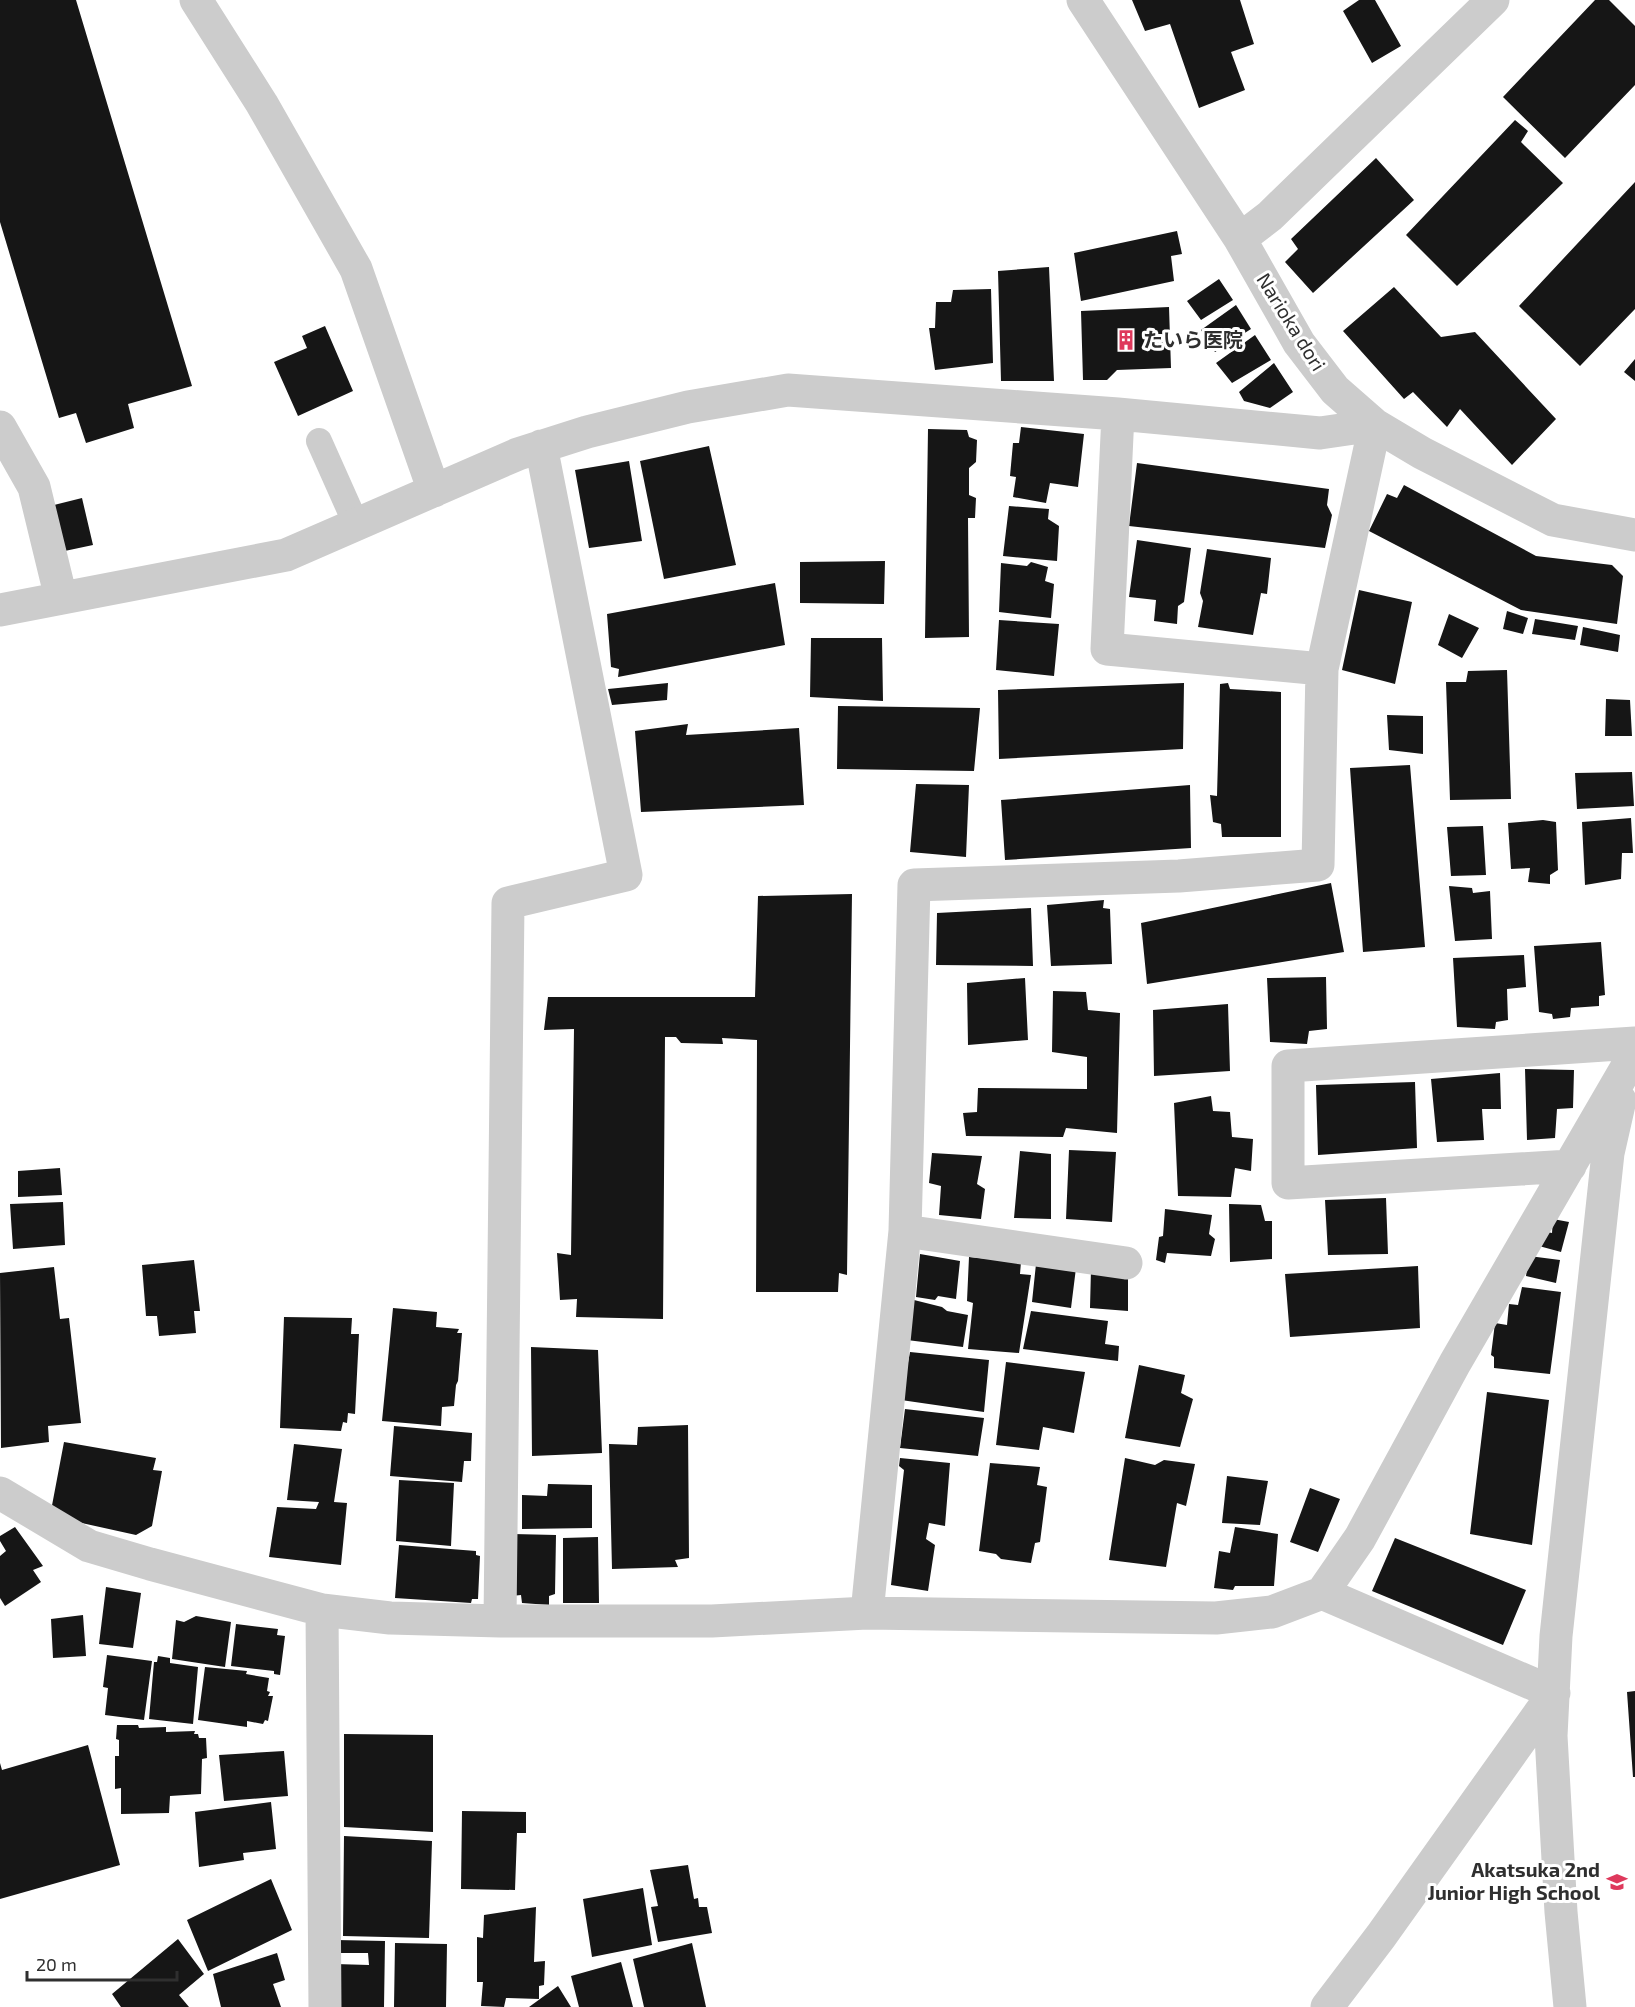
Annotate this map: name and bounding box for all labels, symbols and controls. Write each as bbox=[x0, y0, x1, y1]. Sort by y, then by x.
street label: Narioka dori bbox=[1252, 268, 1331, 375]
place label: たいら医院 bbox=[1143, 327, 1243, 351]
building icon: たいら医院 bbox=[1114, 328, 1138, 352]
place label: Akatsuka 2nd Junior High School bbox=[1428, 1857, 1600, 1904]
school or university icon: Akatsuka 2nd Junior High School bbox=[1605, 1870, 1629, 1894]
scale bar bbox=[27, 1944, 177, 1982]
text: 20 m bbox=[36, 1953, 77, 1975]

